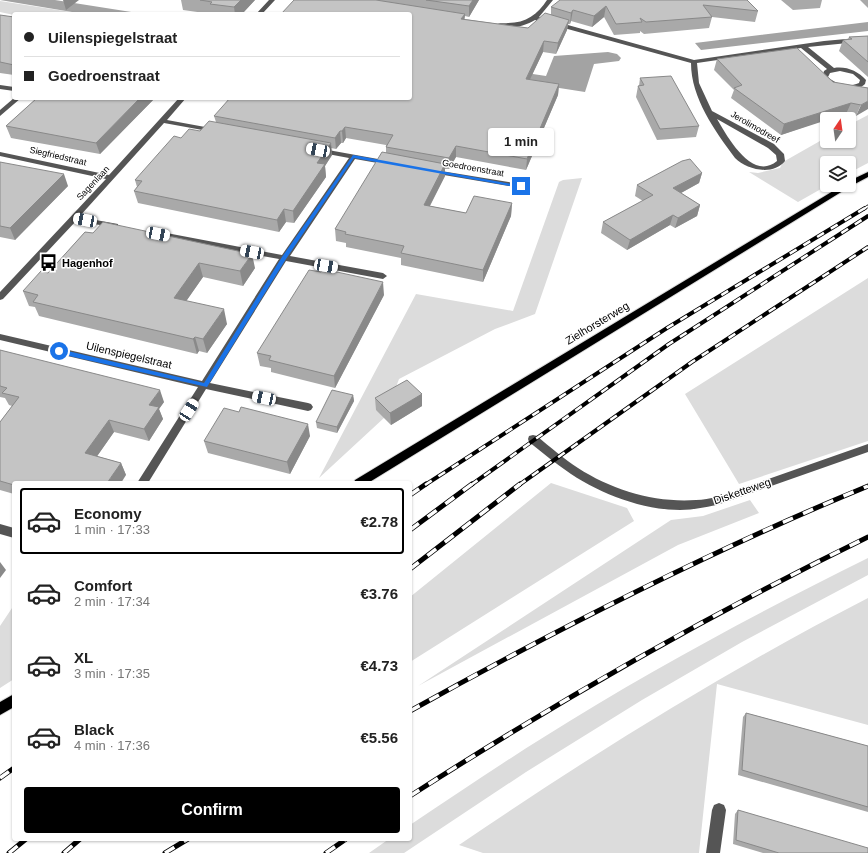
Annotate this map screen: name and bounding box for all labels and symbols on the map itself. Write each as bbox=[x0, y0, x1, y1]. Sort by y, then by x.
street label: Jerolimodreef bbox=[729, 109, 782, 145]
north arrow bbox=[820, 112, 856, 148]
callout: 1 min bbox=[488, 128, 554, 156]
car bbox=[305, 142, 331, 158]
street label: Siegfriedstraat bbox=[29, 145, 88, 168]
street label: Goedroenstraat bbox=[441, 158, 505, 178]
street label: Sagenlaan bbox=[75, 164, 111, 202]
route end bbox=[512, 177, 530, 195]
car bbox=[72, 212, 98, 228]
car bbox=[145, 226, 171, 242]
car bbox=[239, 244, 265, 260]
bus stop icon: Hagenhof bbox=[39, 253, 59, 273]
place label: Hagenhof bbox=[62, 257, 113, 269]
car bbox=[313, 258, 339, 274]
street label: Zielhorsterweg bbox=[563, 299, 631, 347]
street label: Uilenspiegelstraat bbox=[85, 339, 173, 371]
route start bbox=[50, 342, 68, 360]
car bbox=[251, 390, 277, 406]
car bbox=[177, 397, 201, 423]
street label: Disketteweg bbox=[712, 476, 772, 506]

